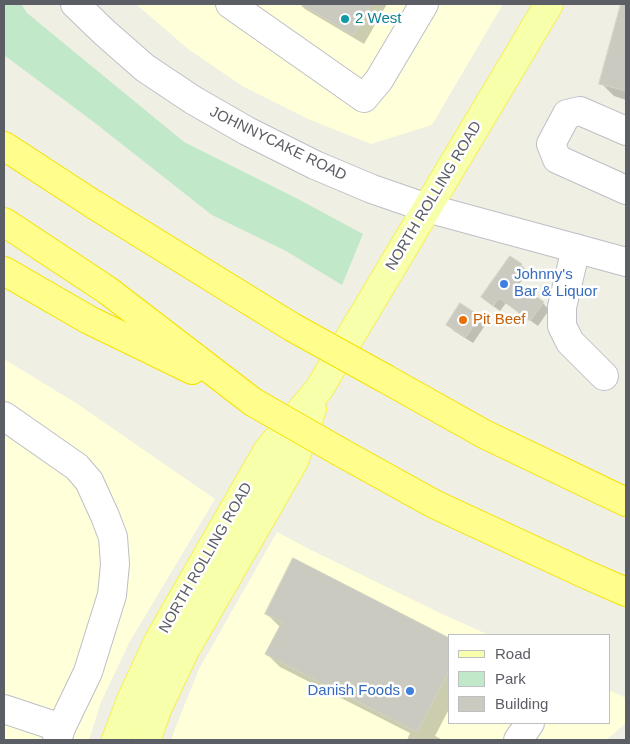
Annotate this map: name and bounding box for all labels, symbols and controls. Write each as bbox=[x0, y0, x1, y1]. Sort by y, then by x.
place label: 2 West bbox=[355, 10, 401, 28]
marker: 2 West bbox=[339, 13, 351, 25]
street label: JOHNNYCAKE ROAD bbox=[207, 103, 349, 185]
street label: NORTH ROLLING ROAD bbox=[382, 118, 486, 274]
place label: Johnny's Bar & Liquor bbox=[514, 266, 597, 301]
marker: Johnny's Bar & Liquor bbox=[498, 278, 510, 290]
place label: Pit Beef bbox=[473, 311, 526, 329]
marker: Pit Beef bbox=[457, 314, 469, 326]
street label: NORTH ROLLING ROAD bbox=[156, 480, 256, 636]
legend bbox=[448, 634, 610, 724]
text: Road bbox=[495, 645, 531, 662]
text: Park bbox=[495, 670, 526, 687]
place label: Danish Foods bbox=[307, 682, 400, 700]
marker: Danish Foods bbox=[404, 685, 416, 697]
text: Building bbox=[495, 695, 548, 712]

